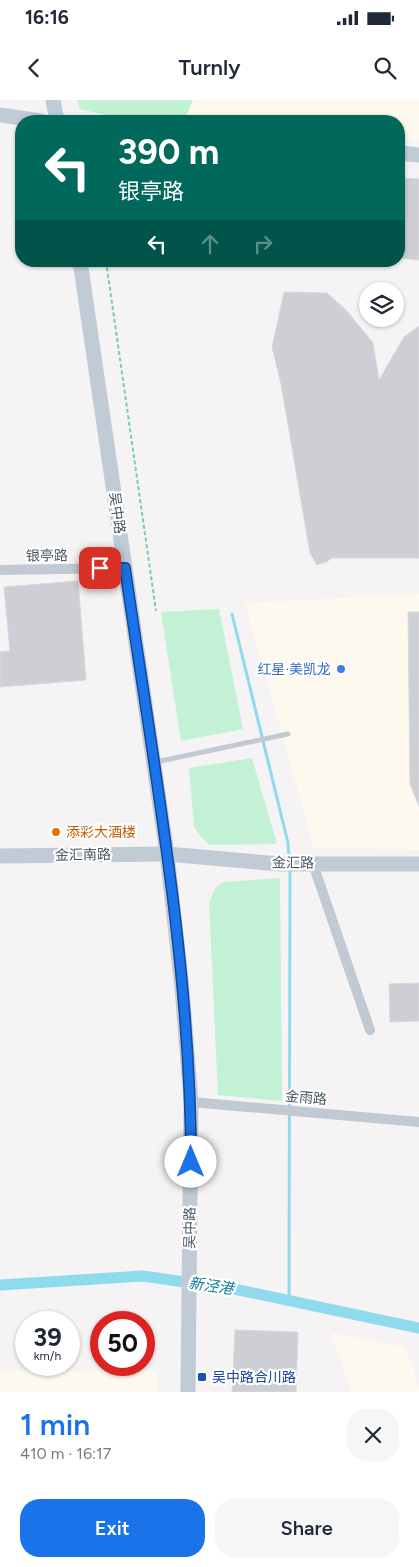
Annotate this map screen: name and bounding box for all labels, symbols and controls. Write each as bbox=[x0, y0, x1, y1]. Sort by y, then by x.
text: 16:16 bbox=[25, 6, 69, 29]
icon: back bbox=[20, 54, 48, 82]
text: Turnly bbox=[179, 54, 240, 81]
icon: search bbox=[371, 54, 399, 82]
text: 390 m bbox=[118, 131, 219, 173]
icon: left bbox=[35, 135, 100, 200]
text: 银亭路 bbox=[118, 178, 184, 205]
icon: left bbox=[143, 230, 171, 258]
icon: ahead bbox=[196, 230, 224, 258]
icon: right bbox=[249, 230, 277, 258]
map controls bbox=[359, 282, 404, 327]
button: layers bbox=[359, 282, 404, 327]
street label: 吴中路 bbox=[106, 491, 128, 535]
street label: 银亭路 bbox=[26, 547, 68, 565]
pin bbox=[79, 547, 121, 589]
icon: arrive bbox=[86, 554, 114, 582]
place label: 红星·美凯龙 bbox=[257, 661, 331, 678]
marker: 红星·美凯龙 bbox=[335, 663, 347, 675]
place label: 添彩大酒楼 bbox=[66, 824, 136, 841]
marker: 添彩大酒楼 bbox=[50, 826, 62, 838]
street label: 金汇南路 bbox=[55, 846, 111, 864]
street label: 金汇路 bbox=[272, 854, 314, 872]
street label: 金雨路 bbox=[284, 1088, 328, 1108]
position arrow bbox=[164, 1135, 216, 1187]
street label: 吴中路 bbox=[181, 1207, 199, 1249]
water label: 新泾港 bbox=[187, 1274, 237, 1298]
speed limit sign: 50 bbox=[90, 1311, 155, 1376]
text: 39 bbox=[33, 1322, 62, 1352]
text: km/h bbox=[34, 1349, 61, 1363]
place label: 吴中路合川路 bbox=[212, 1369, 296, 1386]
marker: 吴中路合川路 bbox=[196, 1371, 208, 1383]
text: 1 min bbox=[20, 1406, 90, 1443]
button: close bbox=[347, 1409, 399, 1461]
text: 410 m · 16:17 bbox=[20, 1444, 111, 1463]
button: Exit bbox=[20, 1499, 205, 1557]
button: Share bbox=[215, 1499, 399, 1557]

